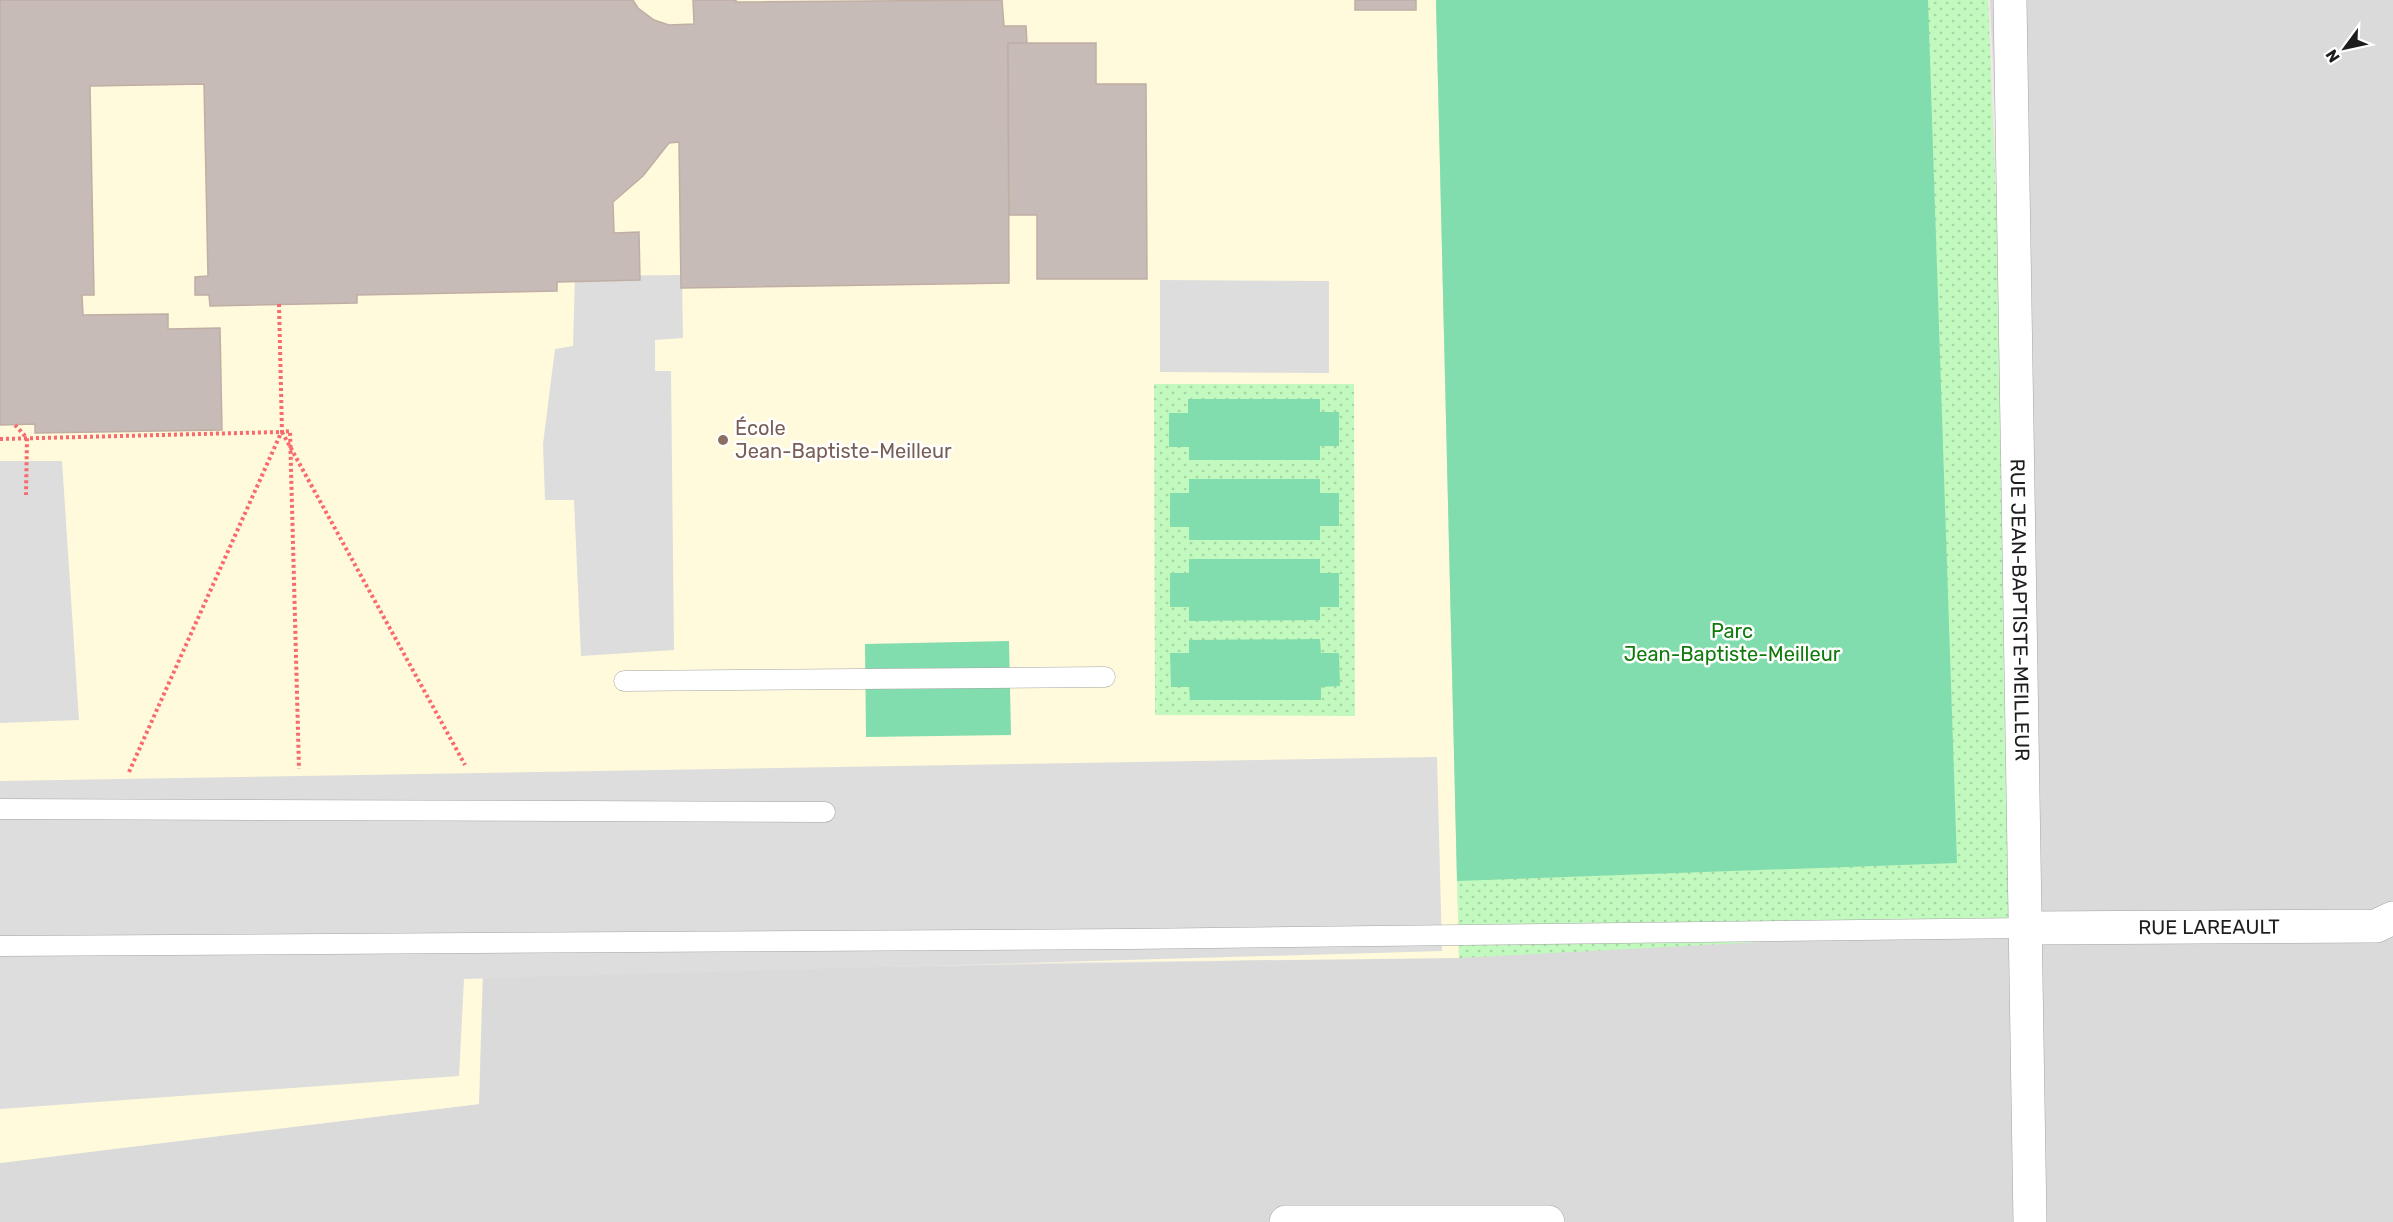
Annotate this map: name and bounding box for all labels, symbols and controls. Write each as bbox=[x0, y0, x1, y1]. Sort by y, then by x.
north arrow bbox=[2315, 18, 2375, 78]
text: N bbox=[2322, 46, 2344, 66]
place label: École Jean-Baptiste-Meilleur bbox=[735, 416, 952, 463]
marker: École Jean-Baptiste-Meilleur bbox=[716, 433, 730, 447]
street label: RUE JEAN-BAPTISTE-MEILLEUR bbox=[2006, 458, 2034, 761]
park label: Parc Jean-Baptiste-Meilleur bbox=[1624, 619, 1841, 666]
street label: RUE LAREAULT bbox=[2138, 915, 2280, 939]

